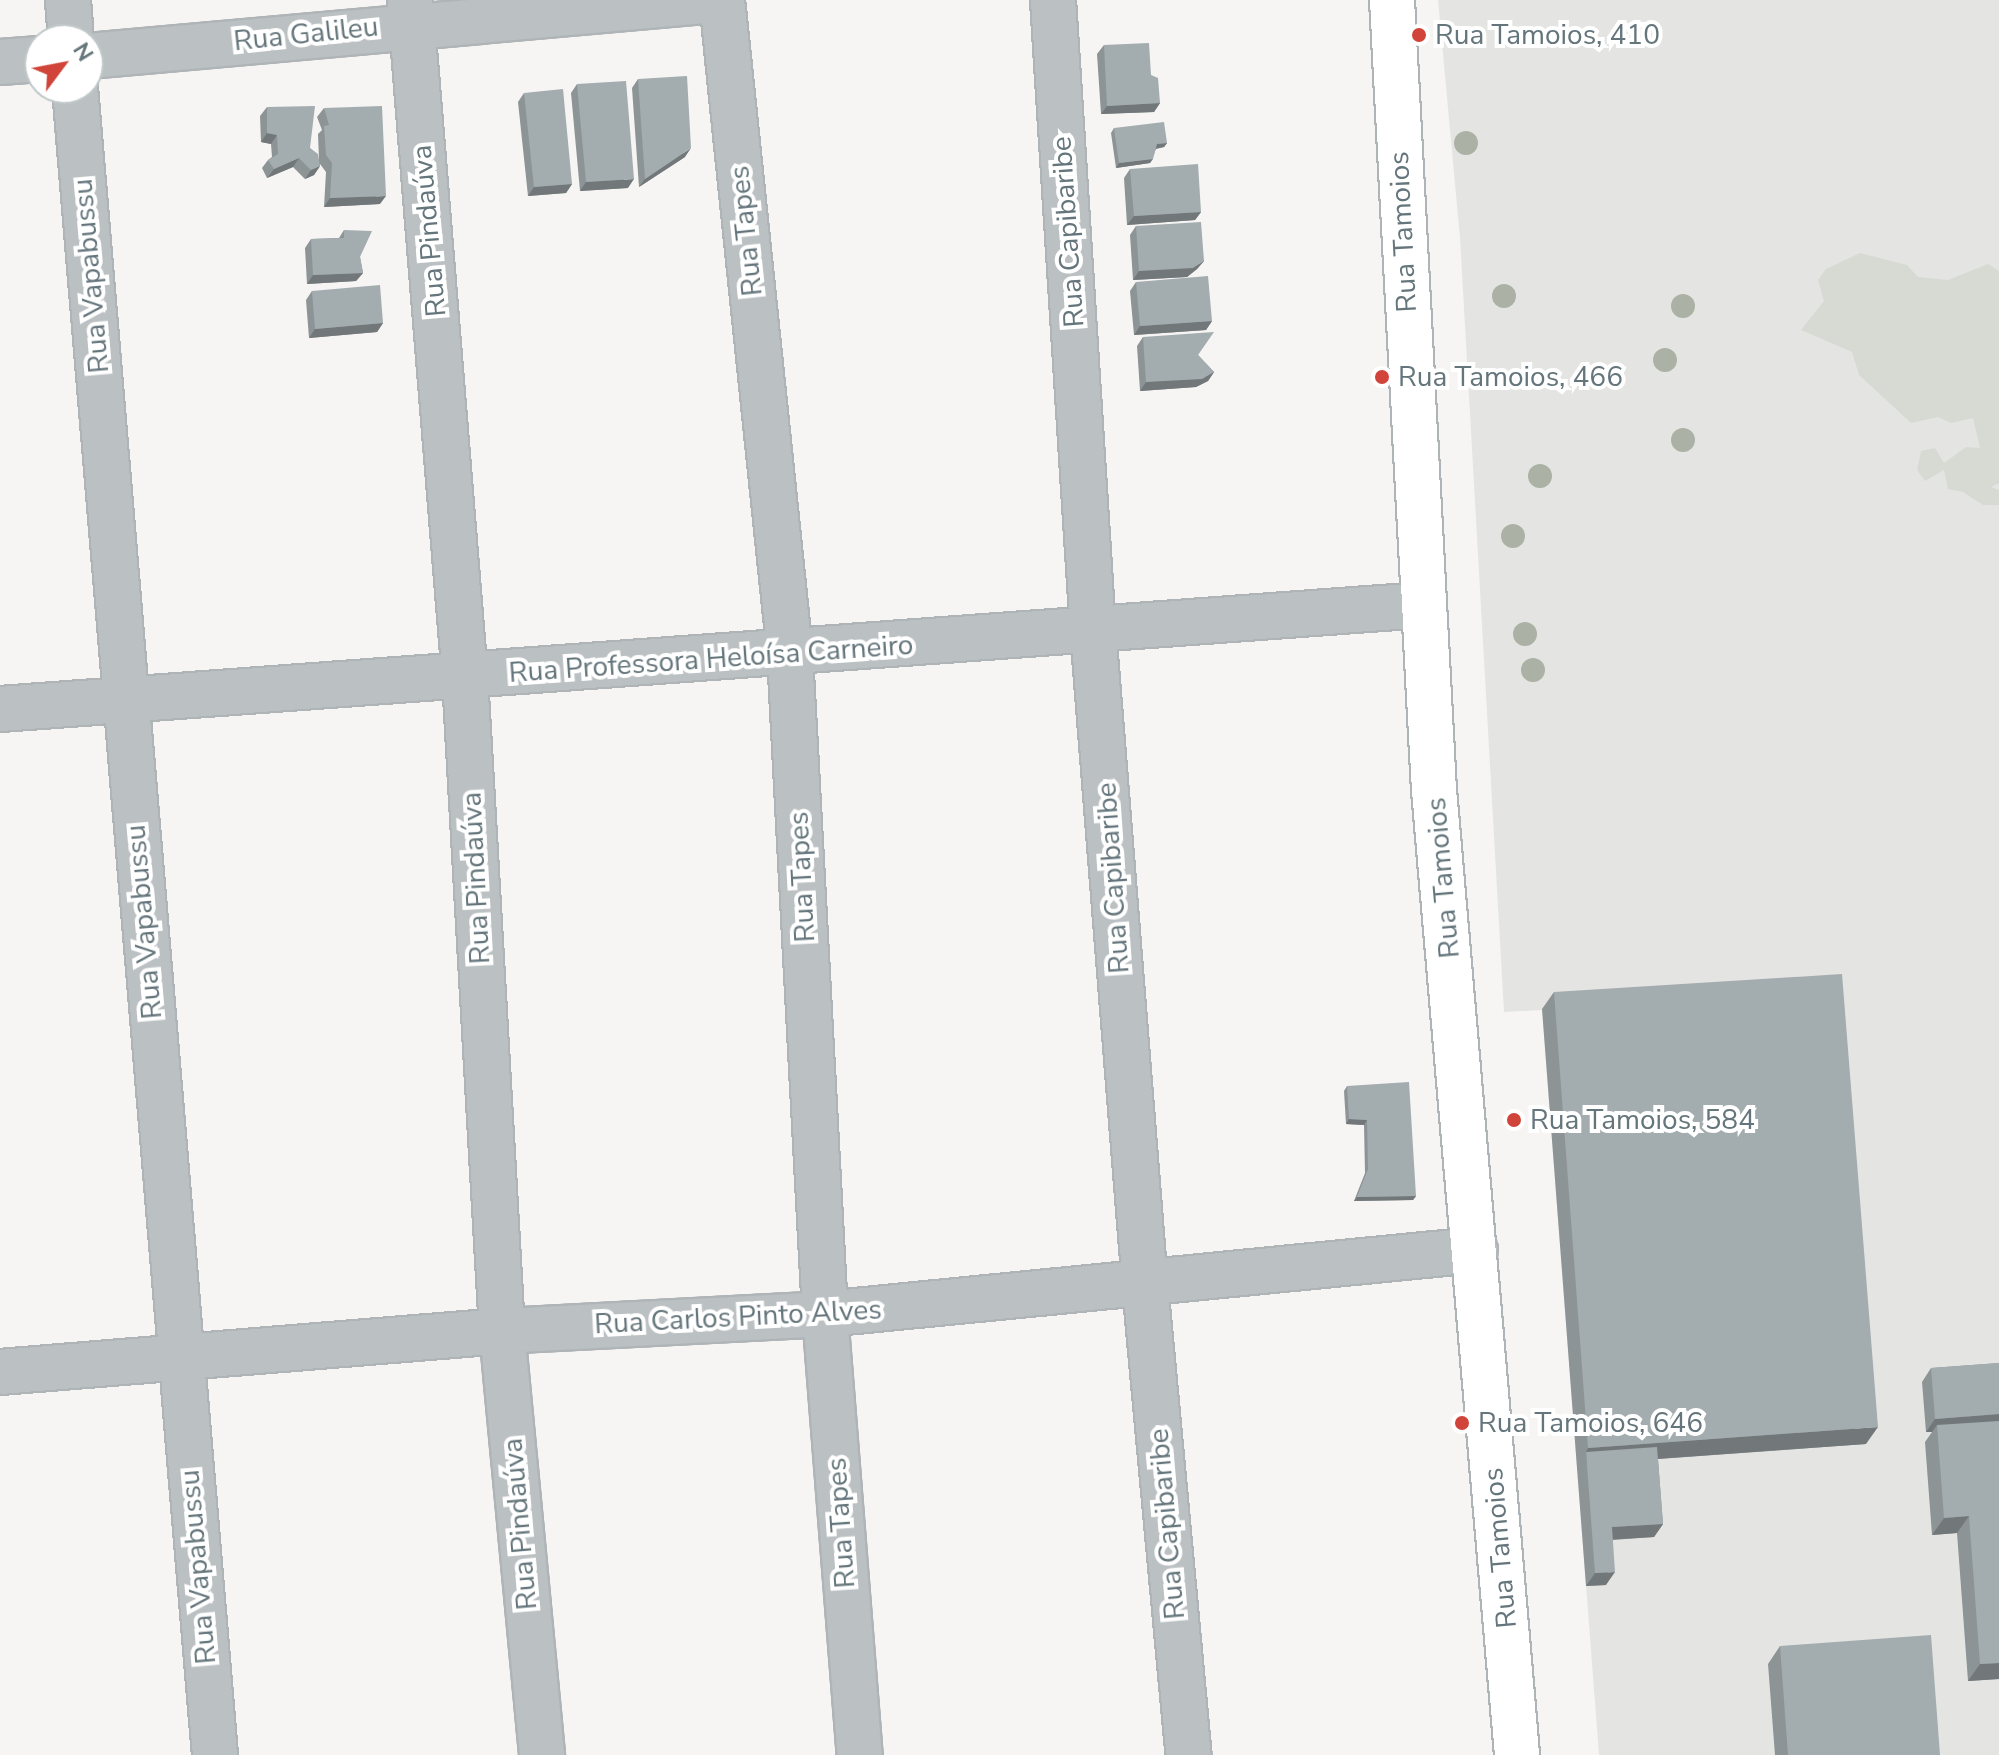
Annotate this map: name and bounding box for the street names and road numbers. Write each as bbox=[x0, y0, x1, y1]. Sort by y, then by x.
street label: Rua Galileu bbox=[232, 10, 380, 58]
street label: Rua Capibaribe bbox=[1045, 135, 1091, 329]
street label: Rua Pindaúva bbox=[405, 144, 453, 318]
street label: Rua Tamoios bbox=[1382, 151, 1424, 313]
street label: Rua Tapes bbox=[722, 164, 770, 298]
street label: Rua Vapabussu bbox=[66, 177, 116, 375]
street label: Rua Professora Heloísa Carneiro bbox=[508, 628, 914, 690]
street label: Rua Capibaribe bbox=[1090, 781, 1136, 975]
street label: Rua Pindaúva bbox=[455, 791, 497, 965]
street label: Rua Tamoios bbox=[1419, 796, 1467, 960]
street label: Rua Tapes bbox=[782, 811, 822, 943]
street label: Rua Vapabussu bbox=[119, 823, 169, 1021]
street label: Rua Carlos Pinto Alves bbox=[594, 1293, 882, 1341]
street label: Rua Capibaribe bbox=[1142, 1427, 1192, 1621]
street label: Rua Pindaúva bbox=[496, 1437, 544, 1611]
street label: Rua Tapes bbox=[820, 1457, 862, 1589]
street label: Rua Tamoios bbox=[1476, 1466, 1524, 1630]
street label: Rua Vapabussu bbox=[173, 1468, 223, 1666]

